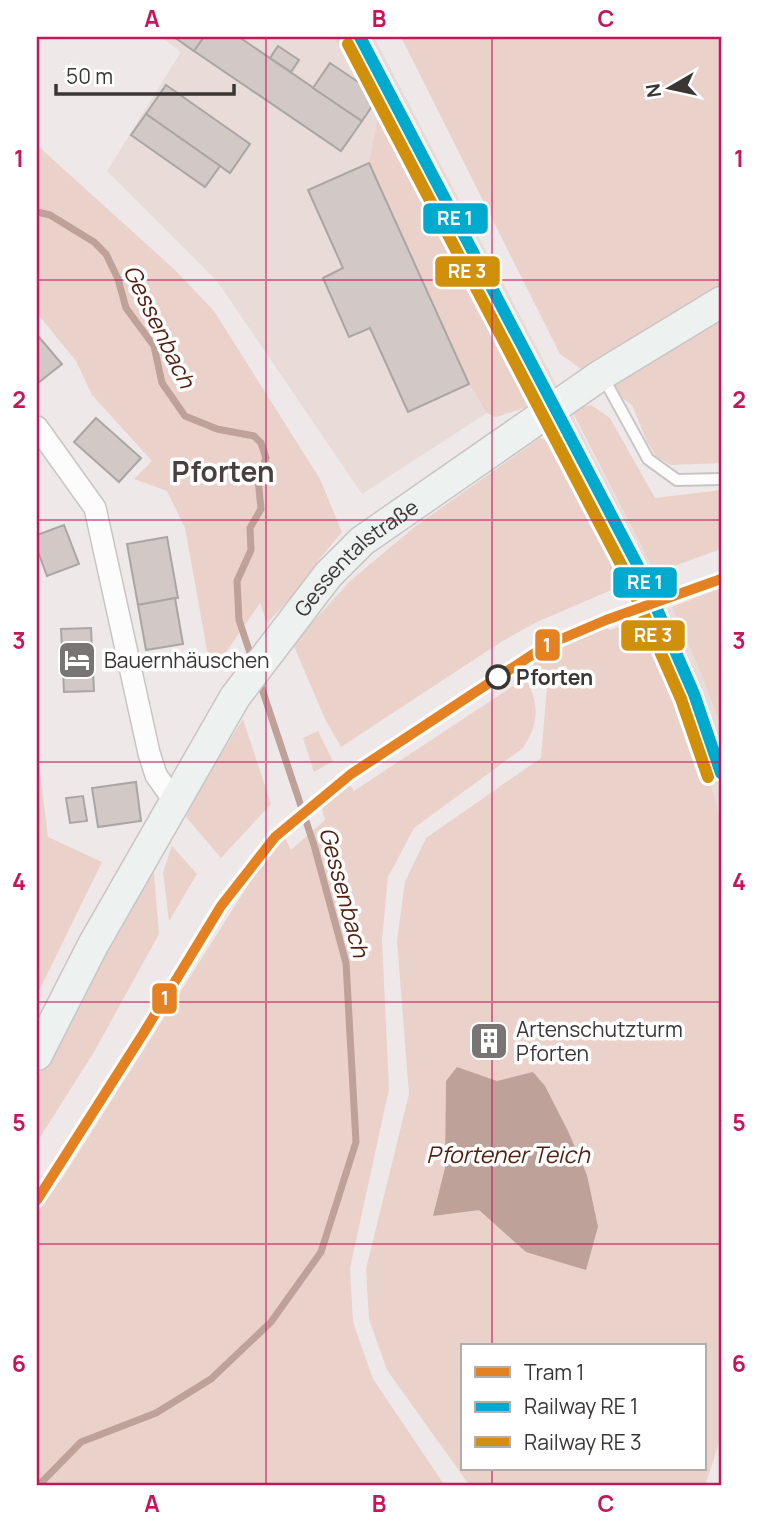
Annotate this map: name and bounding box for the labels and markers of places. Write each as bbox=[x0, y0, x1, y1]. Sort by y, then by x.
hotel icon: Bauernhäuschen bbox=[56, 639, 98, 681]
place label: Bauernhäuschen bbox=[104, 646, 270, 674]
place label: Pforten bbox=[516, 663, 593, 691]
marker: Pforten bbox=[486, 665, 510, 689]
place label: Artenschutzturm Pforten bbox=[516, 1015, 683, 1067]
building icon: Artenschutzturm Pforten bbox=[468, 1020, 510, 1062]

